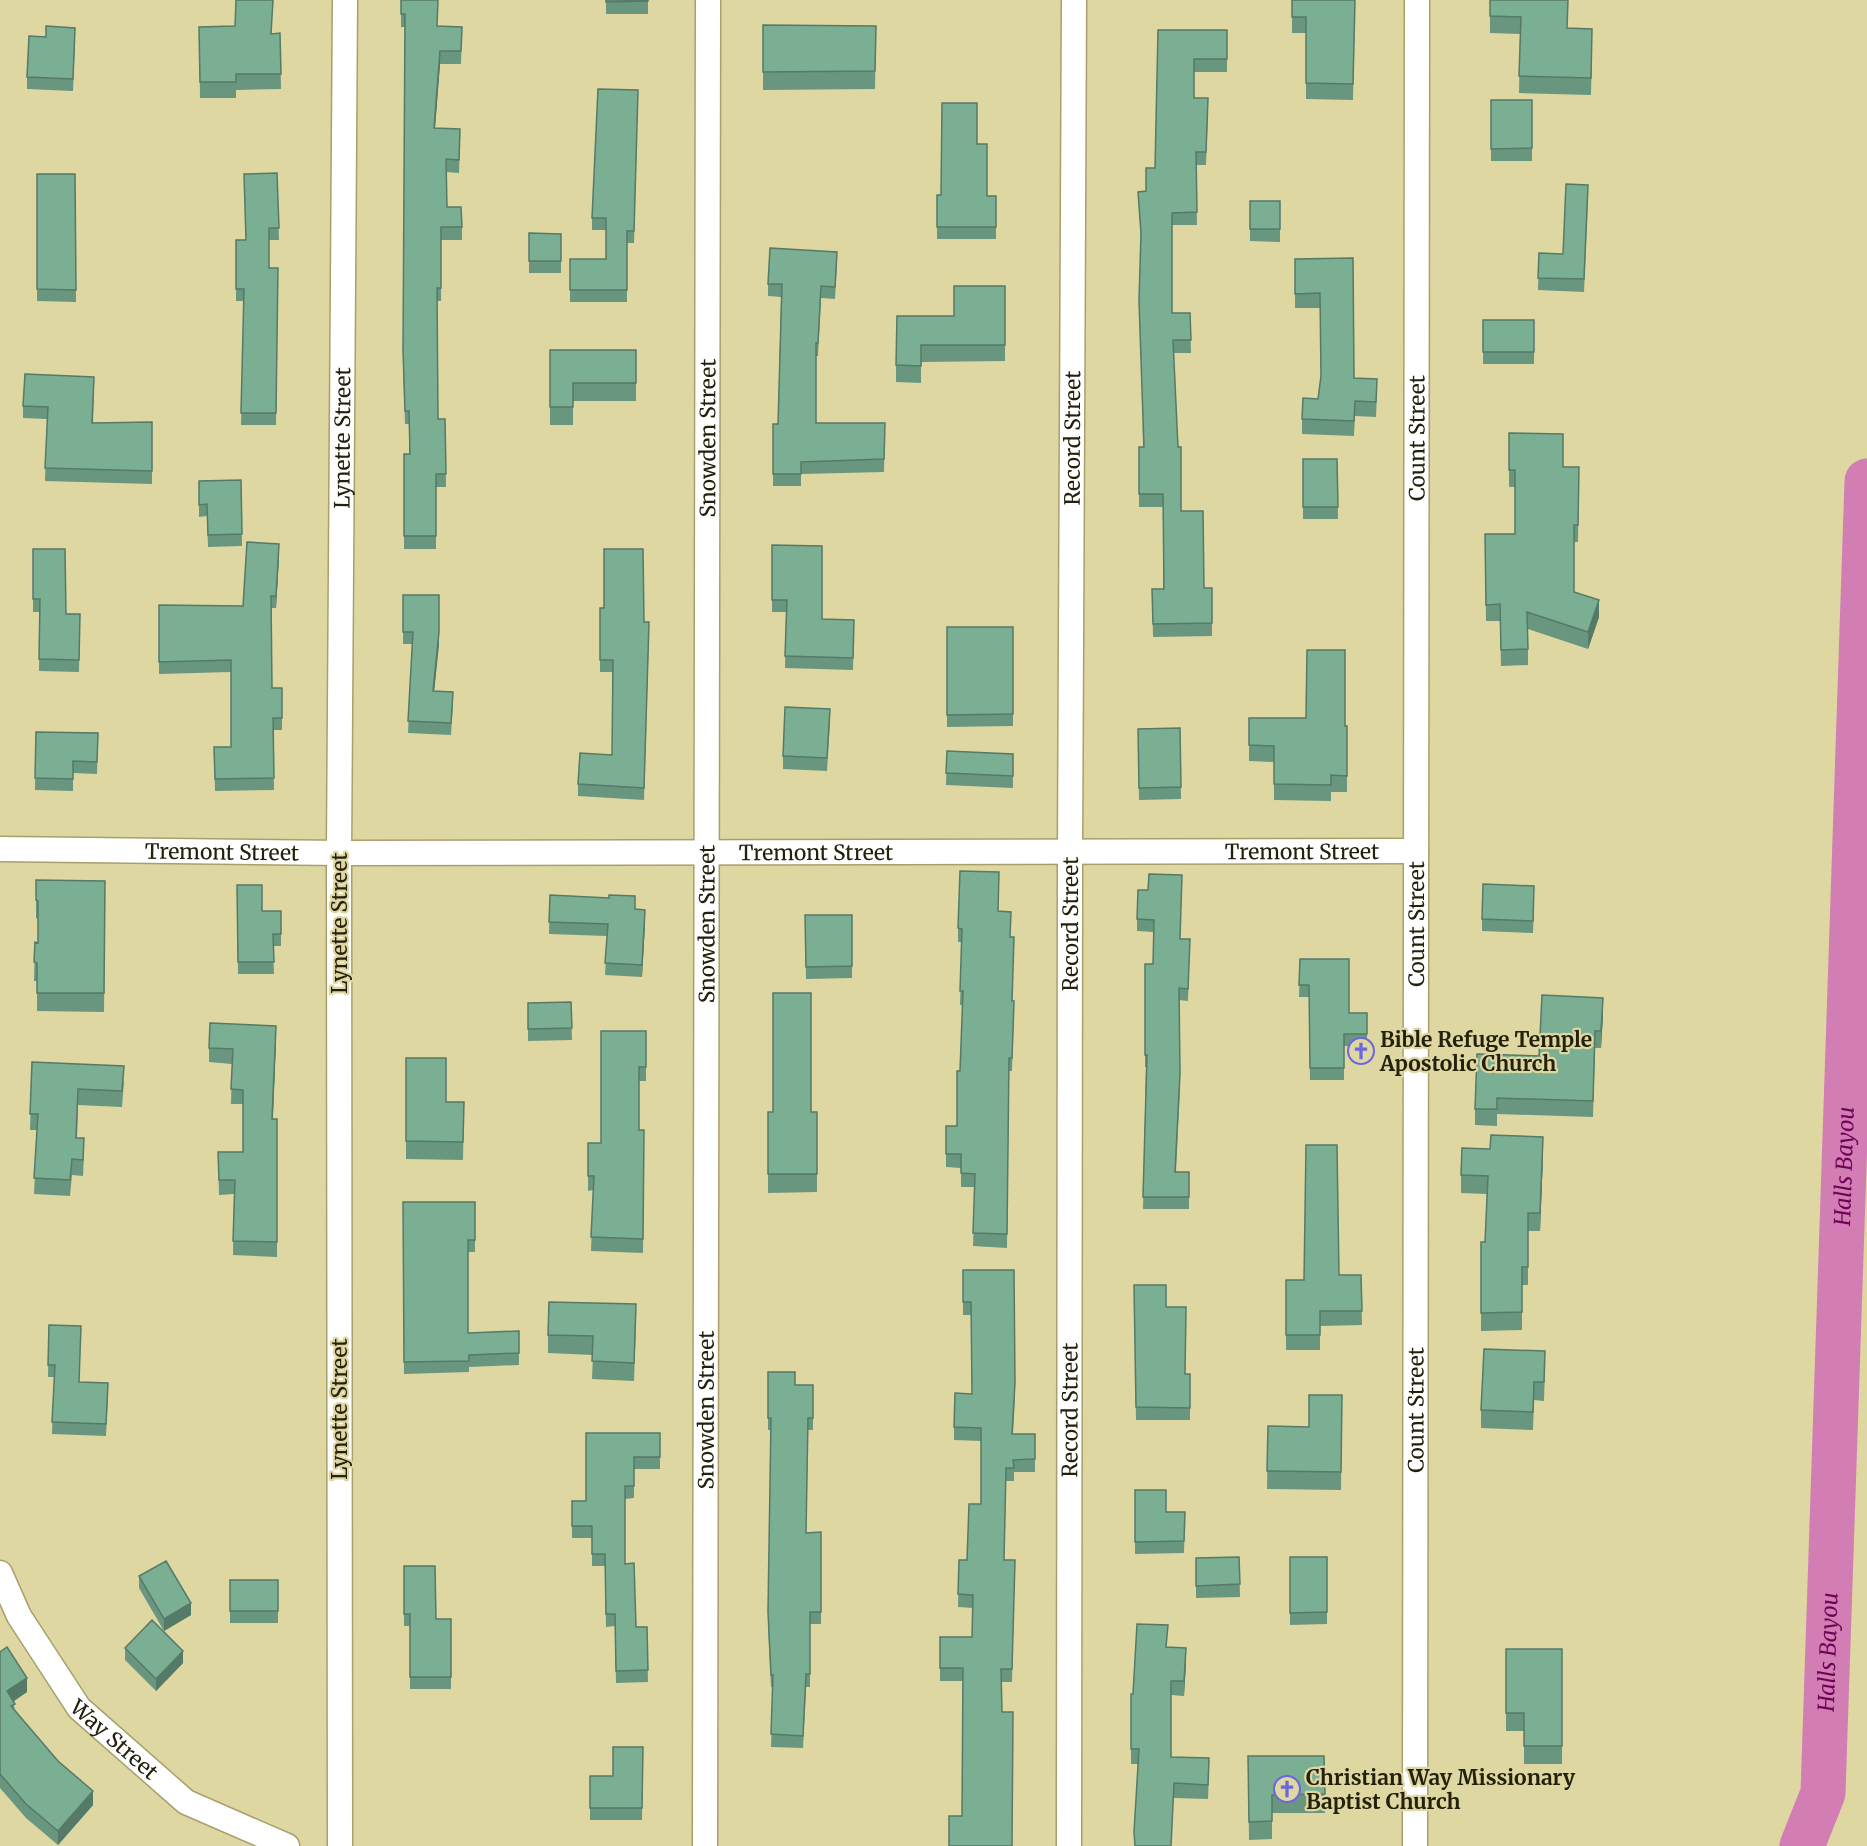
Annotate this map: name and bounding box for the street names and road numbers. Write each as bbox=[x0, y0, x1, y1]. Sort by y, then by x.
street label: Snowden Street bbox=[694, 359, 721, 517]
street label: Lynette Street bbox=[328, 367, 356, 509]
street label: Record Street bbox=[1058, 370, 1086, 506]
street label: Count Street bbox=[1403, 375, 1430, 501]
street label: Tremont Street bbox=[145, 837, 299, 866]
street label: Tremont Street bbox=[739, 838, 893, 866]
street label: Tremont Street bbox=[1225, 838, 1379, 865]
street label: Snowden Street bbox=[693, 845, 720, 1003]
street label: Lynette Street bbox=[326, 852, 353, 994]
street label: Record Street bbox=[1056, 857, 1083, 991]
street label: Count Street bbox=[1402, 861, 1430, 987]
street label: Snowden Street bbox=[692, 1331, 719, 1489]
street label: Lynette Street bbox=[326, 1338, 353, 1480]
street label: Record Street bbox=[1056, 1343, 1083, 1477]
street label: Count Street bbox=[1402, 1347, 1429, 1473]
street label: Way Street bbox=[64, 1693, 164, 1785]

